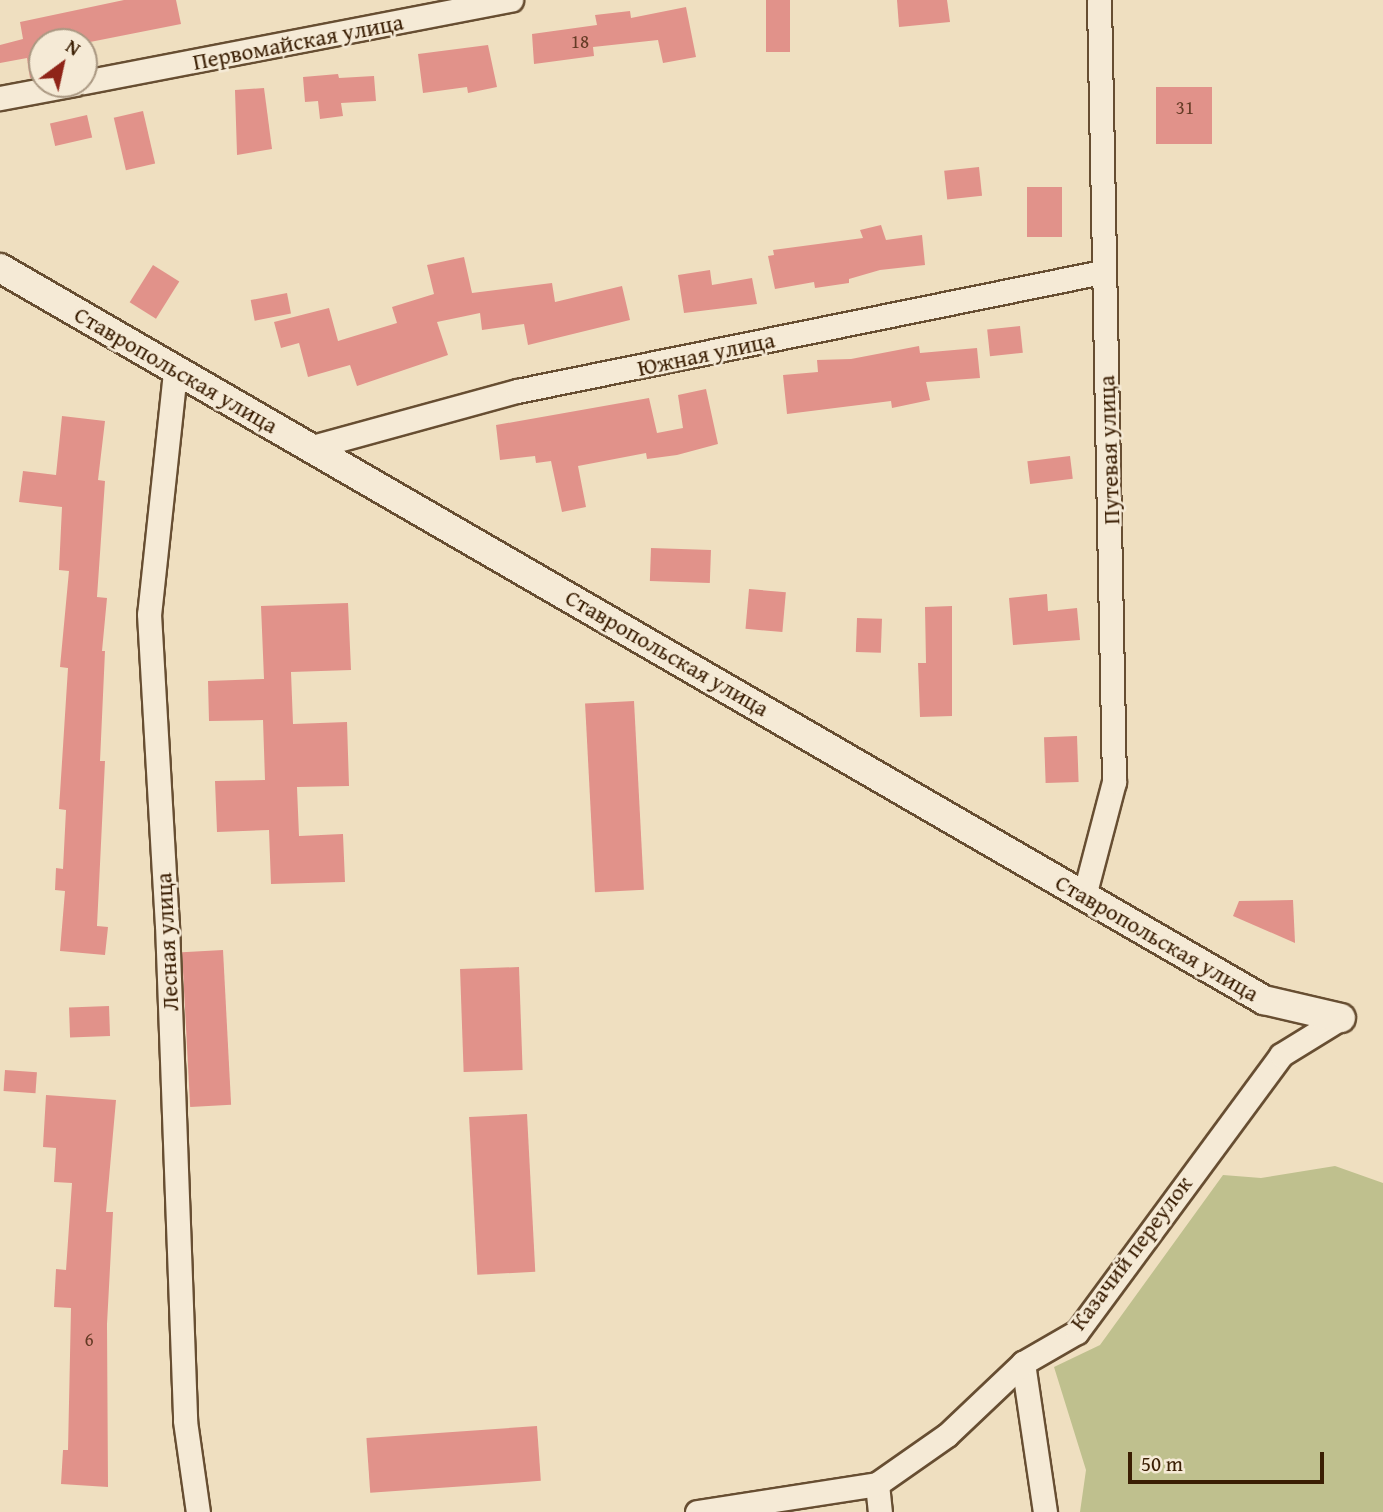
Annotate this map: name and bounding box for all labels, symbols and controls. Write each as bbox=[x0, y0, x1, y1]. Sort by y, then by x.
street label: Первомайская улица bbox=[190, 8, 406, 76]
north arrow bbox=[28, 28, 98, 98]
house number: 18 bbox=[571, 31, 589, 53]
text: N bbox=[60, 32, 86, 62]
house number: 31 bbox=[1176, 97, 1194, 119]
street label: Ставропольская улица bbox=[69, 301, 283, 439]
street label: Южная улица bbox=[635, 326, 777, 382]
street label: Путевая улица bbox=[1093, 375, 1125, 525]
street label: Ставропольская улица bbox=[560, 584, 774, 722]
street label: Ставропольская улица bbox=[1050, 869, 1264, 1007]
street label: Лесная улица bbox=[150, 872, 184, 1012]
street label: Казачий переулок bbox=[1064, 1170, 1198, 1336]
house number: 6 bbox=[84, 1329, 94, 1351]
scale bar bbox=[1131, 1438, 1327, 1482]
text: 50 m bbox=[1141, 1448, 1183, 1479]

